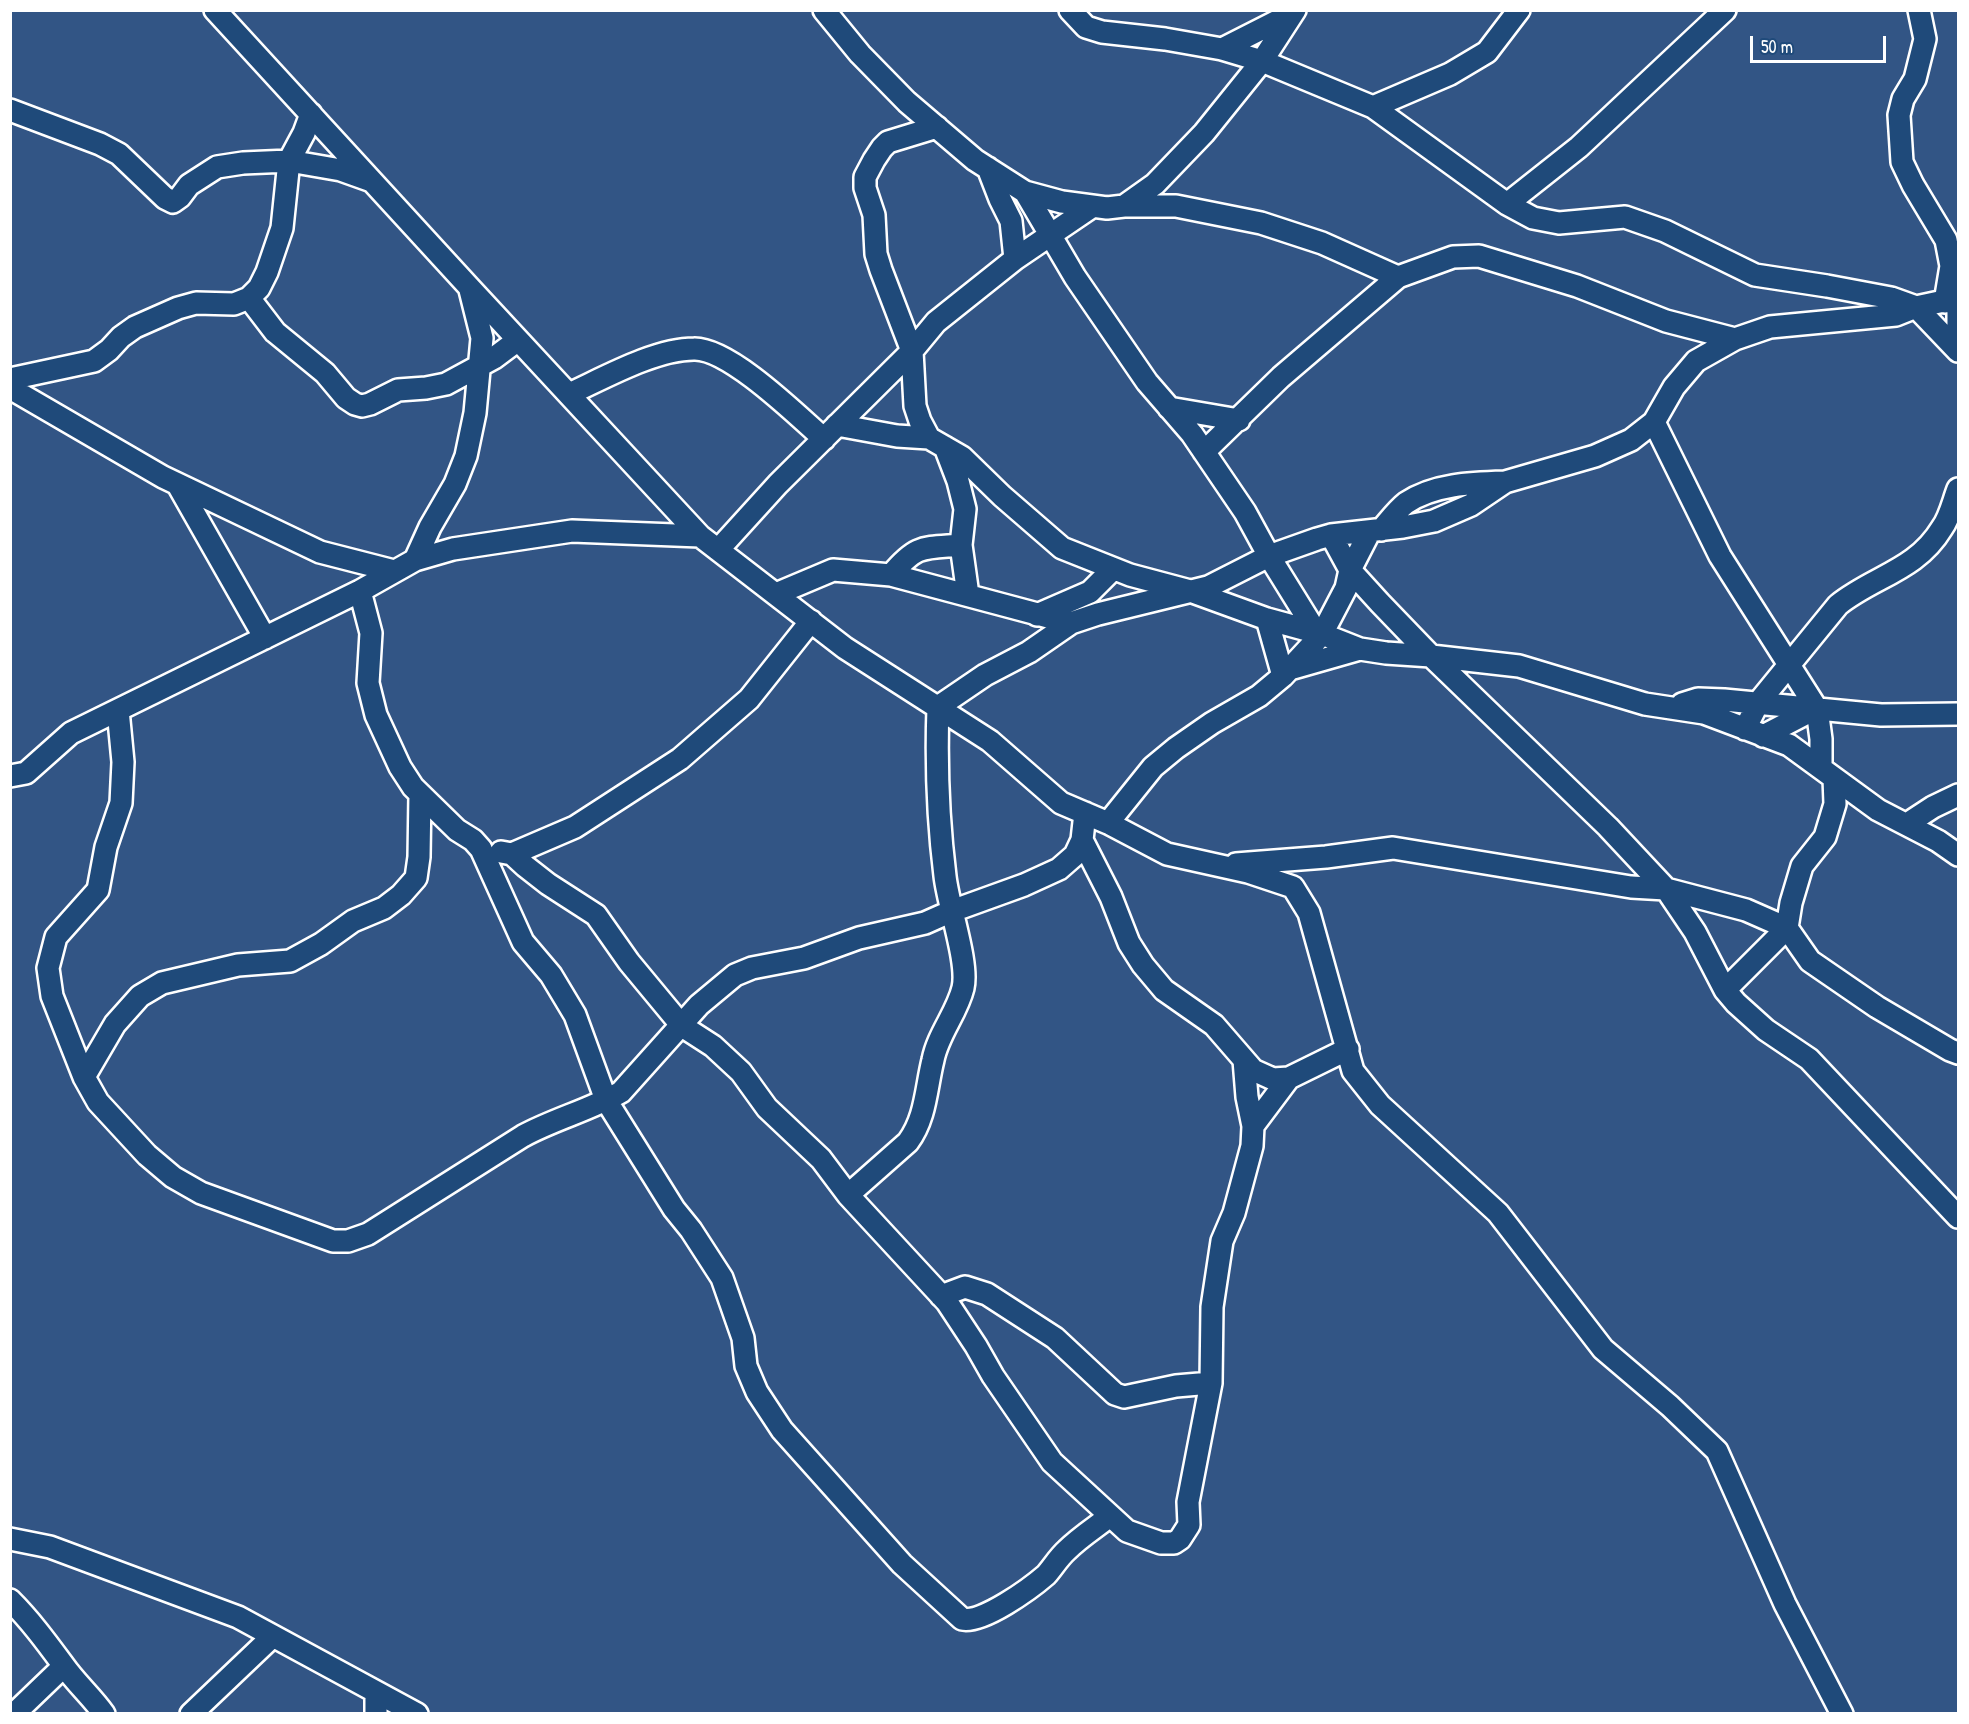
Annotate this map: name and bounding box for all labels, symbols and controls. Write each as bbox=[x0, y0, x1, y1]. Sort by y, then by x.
scale bar bbox=[1753, 24, 1890, 62]
text: 50 m bbox=[1761, 34, 1793, 59]

